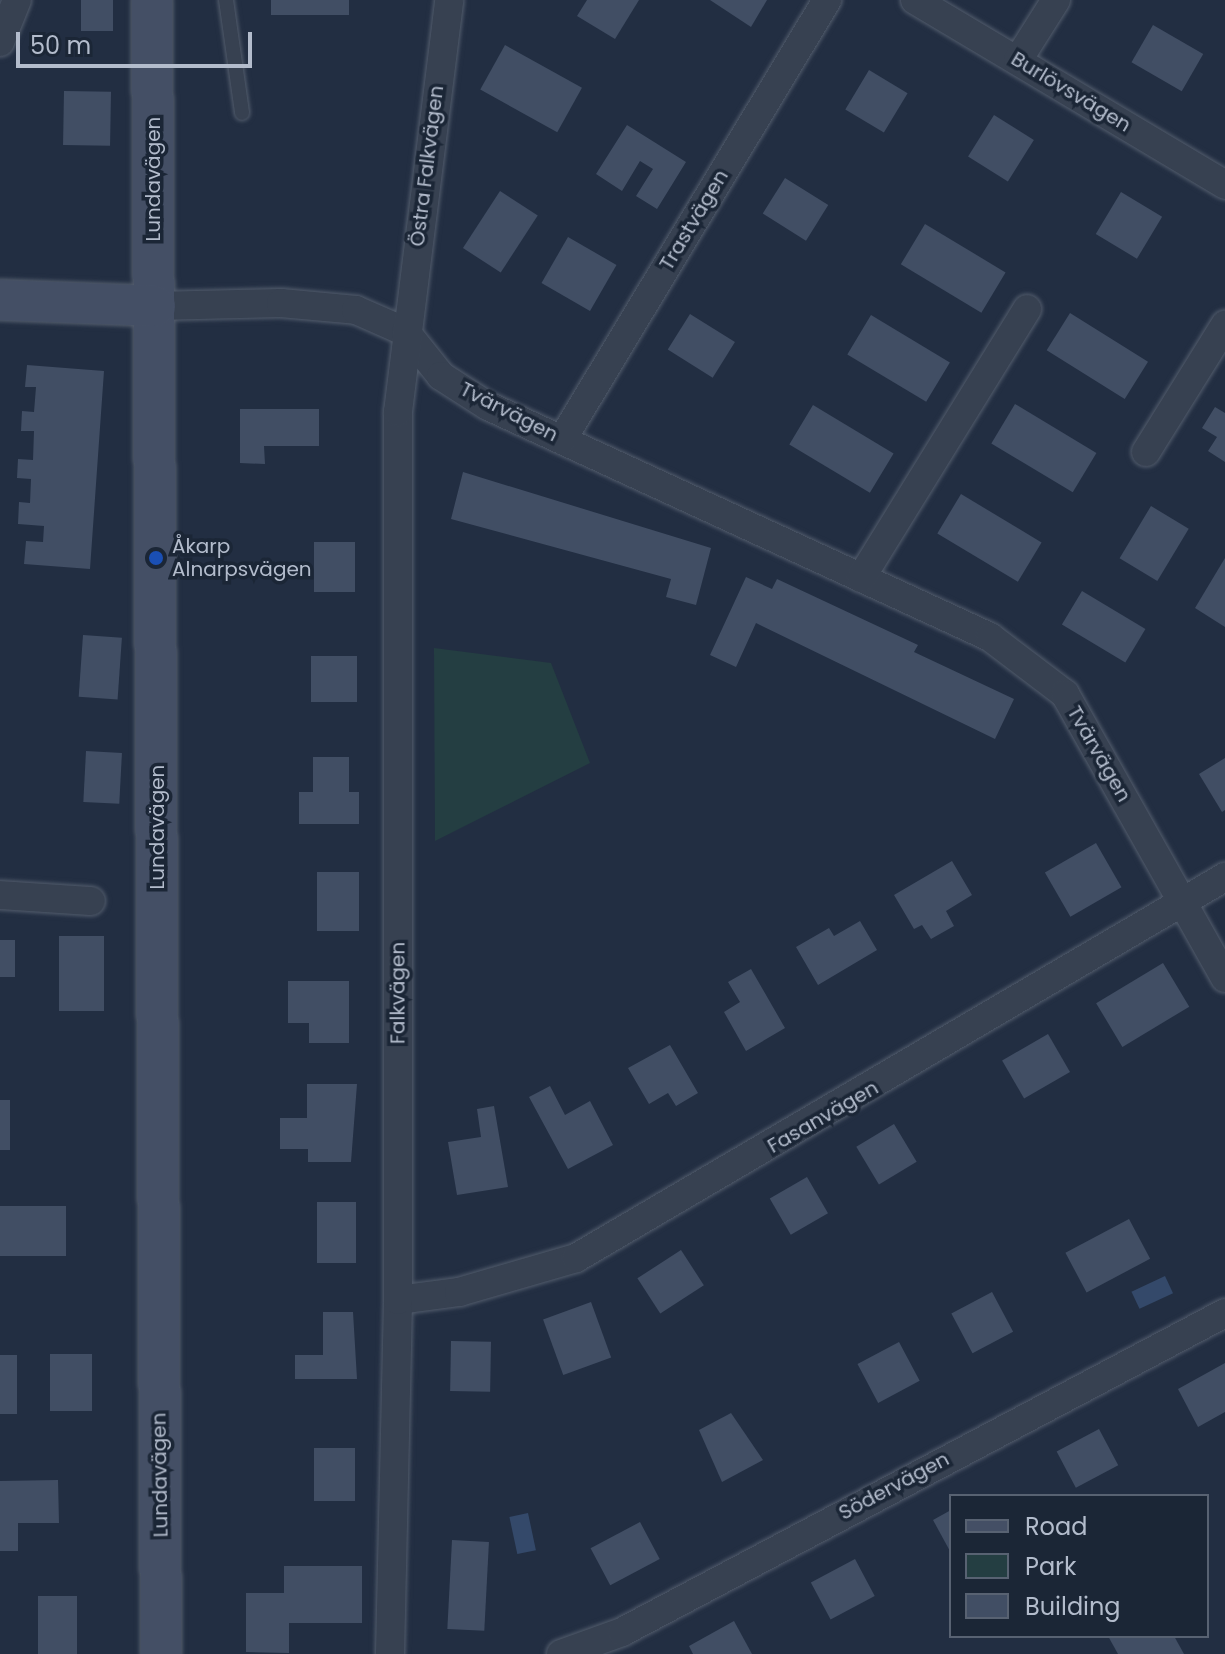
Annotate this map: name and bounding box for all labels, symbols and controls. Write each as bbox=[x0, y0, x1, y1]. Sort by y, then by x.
scale bar bbox=[20, 16, 256, 66]
text: 50 m bbox=[30, 29, 91, 62]
street label: Burlövsvägen bbox=[1007, 47, 1135, 137]
street label: Östra Falkvägen bbox=[405, 84, 449, 248]
street label: Lundavägen bbox=[141, 117, 165, 241]
street label: Trastvägen bbox=[655, 165, 733, 275]
street label: Tvärvägen bbox=[456, 377, 562, 447]
place label: Åkarp Alnarpsvägen bbox=[172, 534, 312, 581]
marker: Åkarp Alnarpsvägen bbox=[147, 549, 165, 567]
street label: Tvärvägen bbox=[1062, 702, 1136, 806]
street label: Lundavägen bbox=[145, 765, 169, 889]
street label: Falkvägen bbox=[386, 942, 410, 1044]
street label: Fasanvägen bbox=[763, 1076, 883, 1158]
street label: Lundavägen bbox=[147, 1412, 173, 1538]
street label: Södervägen bbox=[835, 1447, 953, 1525]
legend bbox=[949, 1494, 1209, 1638]
text: Road bbox=[1025, 1510, 1087, 1543]
text: Park bbox=[1025, 1550, 1076, 1583]
text: Building bbox=[1025, 1590, 1121, 1623]

